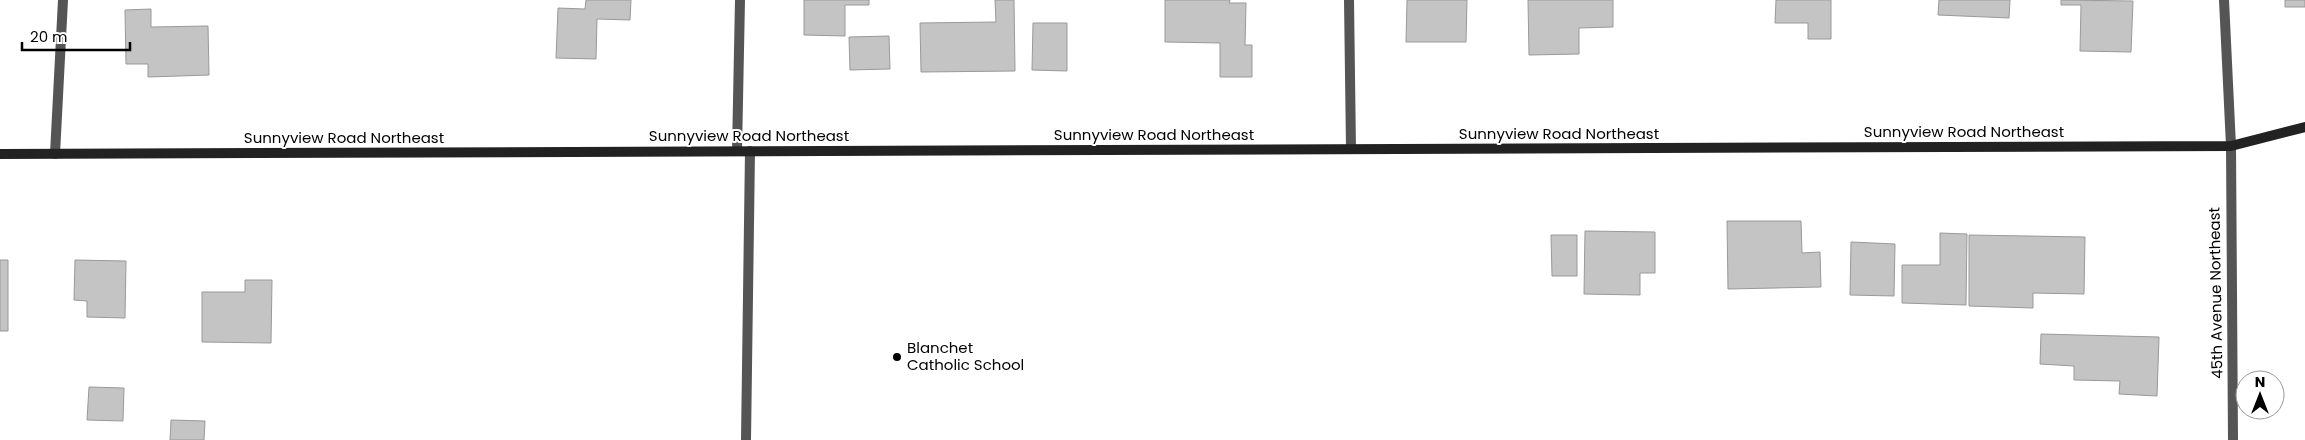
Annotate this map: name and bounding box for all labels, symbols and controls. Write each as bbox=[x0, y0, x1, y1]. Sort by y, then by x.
scale bar bbox=[22, 20, 130, 52]
text: 20 m bbox=[30, 26, 68, 47]
street label: Sunnyview Road Northeast bbox=[1864, 121, 2064, 142]
street label: Sunnyview Road Northeast bbox=[1459, 123, 1659, 144]
street label: Sunnyview Road Northeast bbox=[1054, 124, 1254, 145]
street label: Sunnyview Road Northeast bbox=[649, 125, 849, 146]
street label: Sunnyview Road Northeast bbox=[244, 127, 444, 148]
street label: 45th Avenue Northeast bbox=[2204, 207, 2227, 379]
place label: Blanchet Catholic School bbox=[907, 337, 1024, 375]
marker: Blanchet Catholic School bbox=[891, 351, 903, 363]
north arrow bbox=[2235, 370, 2285, 420]
text: N bbox=[2255, 372, 2265, 392]

